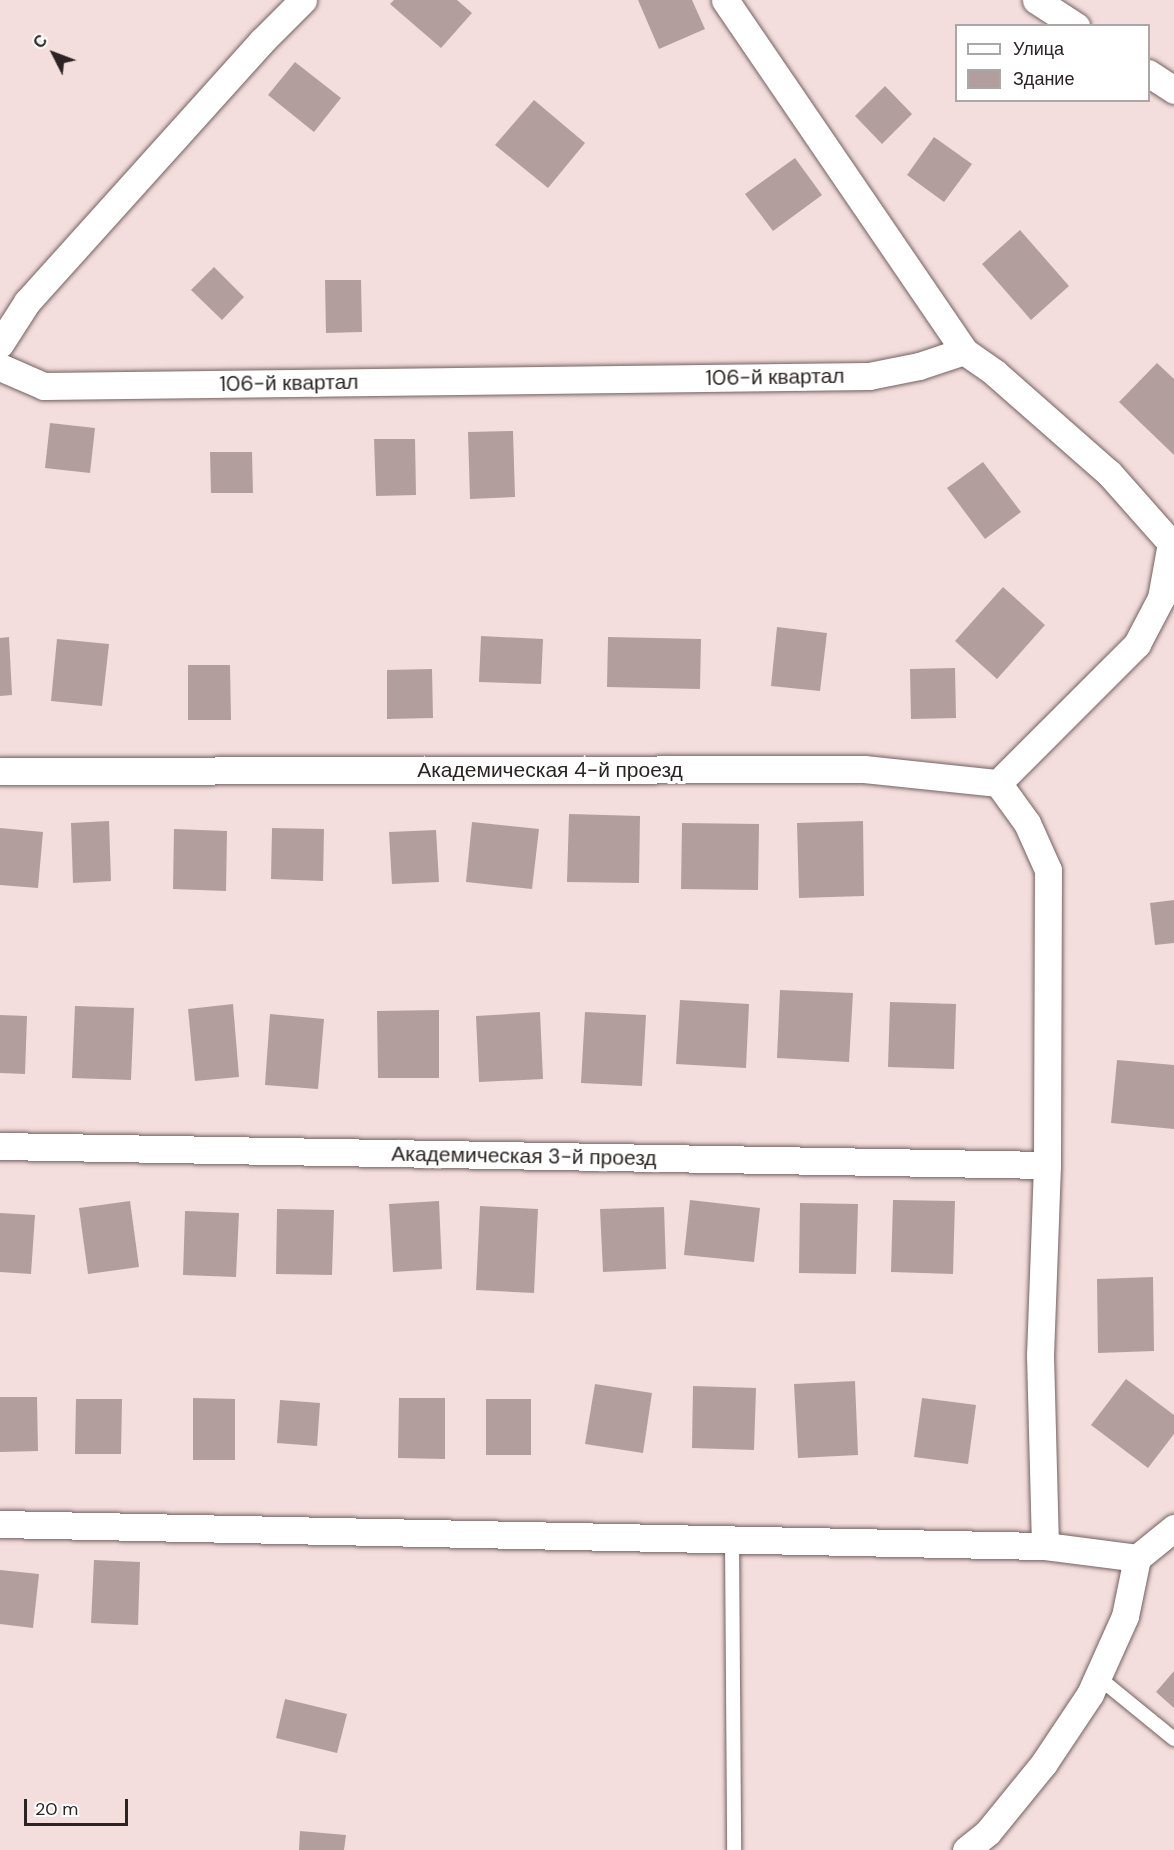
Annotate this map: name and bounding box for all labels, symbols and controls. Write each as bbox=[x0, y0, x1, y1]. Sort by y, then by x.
north arrow bbox=[24, 24, 84, 84]
legend bbox=[955, 24, 1150, 102]
text: С bbox=[29, 30, 52, 53]
text: Улица bbox=[1013, 37, 1064, 61]
text: Здание bbox=[1013, 67, 1074, 91]
street label: 106-й квартал bbox=[705, 363, 845, 391]
street label: 106-й квартал bbox=[219, 369, 359, 397]
street label: Академическая 4-й проезд bbox=[417, 757, 683, 783]
street label: Академическая 3-й проезд bbox=[391, 1141, 657, 1171]
scale bar bbox=[27, 1787, 130, 1825]
text: 20 m bbox=[35, 1797, 78, 1821]

